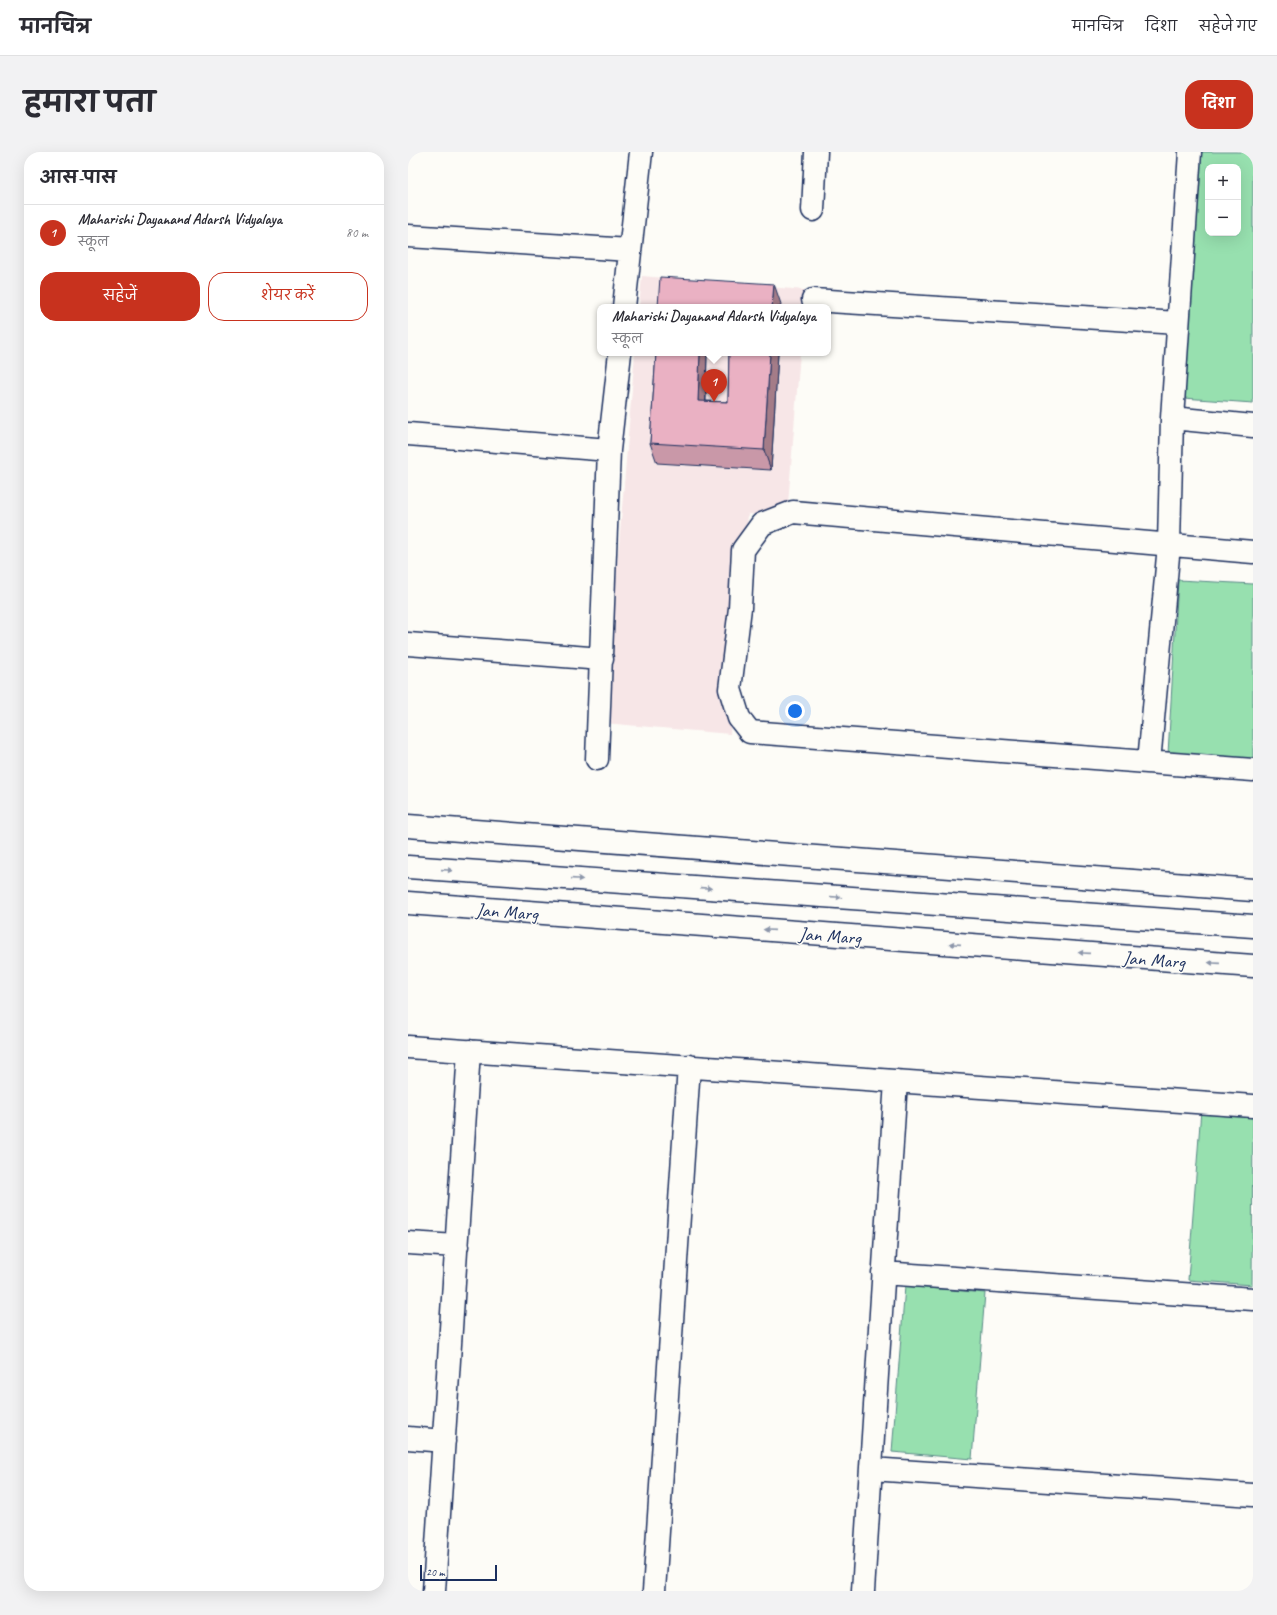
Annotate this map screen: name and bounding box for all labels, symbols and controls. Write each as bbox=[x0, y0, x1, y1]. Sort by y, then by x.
text: मानचित्र bbox=[20, 15, 91, 39]
text: मानचित्र bbox=[1072, 18, 1123, 35]
text: दिशा bbox=[1145, 18, 1177, 35]
text: सहेजे गए bbox=[1199, 18, 1257, 35]
button: दिशा bbox=[1185, 80, 1253, 129]
text: हमारा पता bbox=[24, 85, 155, 120]
map controls bbox=[1205, 164, 1241, 236]
button: + bbox=[1205, 164, 1241, 200]
text: आस-पास bbox=[40, 167, 116, 188]
button: − bbox=[1205, 200, 1241, 236]
text: Maharishi Dayanand Adarsh Vidyalaya bbox=[78, 210, 282, 229]
text: 1 bbox=[50, 225, 56, 241]
text: 80 m bbox=[346, 225, 368, 241]
text: स्कूल bbox=[78, 234, 109, 250]
button: सहेजें bbox=[40, 272, 200, 321]
button: शेयर करें bbox=[208, 272, 368, 321]
popup bbox=[597, 304, 831, 356]
text: Maharishi Dayanand Adarsh Vidyalaya bbox=[612, 307, 816, 326]
text: स्कूल bbox=[612, 331, 643, 347]
pin: 1 bbox=[701, 369, 727, 402]
your location bbox=[785, 701, 805, 721]
one-way arrow bbox=[441, 867, 453, 874]
one-way arrow bbox=[571, 876, 583, 883]
one-way arrow bbox=[700, 885, 712, 892]
one-way arrow bbox=[830, 894, 843, 900]
street label: Jan Marg bbox=[474, 898, 540, 926]
street label: Jan Marg bbox=[797, 922, 863, 950]
one-way arrow bbox=[763, 927, 775, 934]
one-way arrow bbox=[949, 940, 961, 947]
street label: Jan Marg bbox=[1121, 946, 1187, 974]
one-way arrow bbox=[1078, 950, 1090, 957]
one-way arrow bbox=[1208, 960, 1220, 966]
scale bar bbox=[420, 1563, 497, 1582]
text: 20 m bbox=[426, 1565, 445, 1579]

